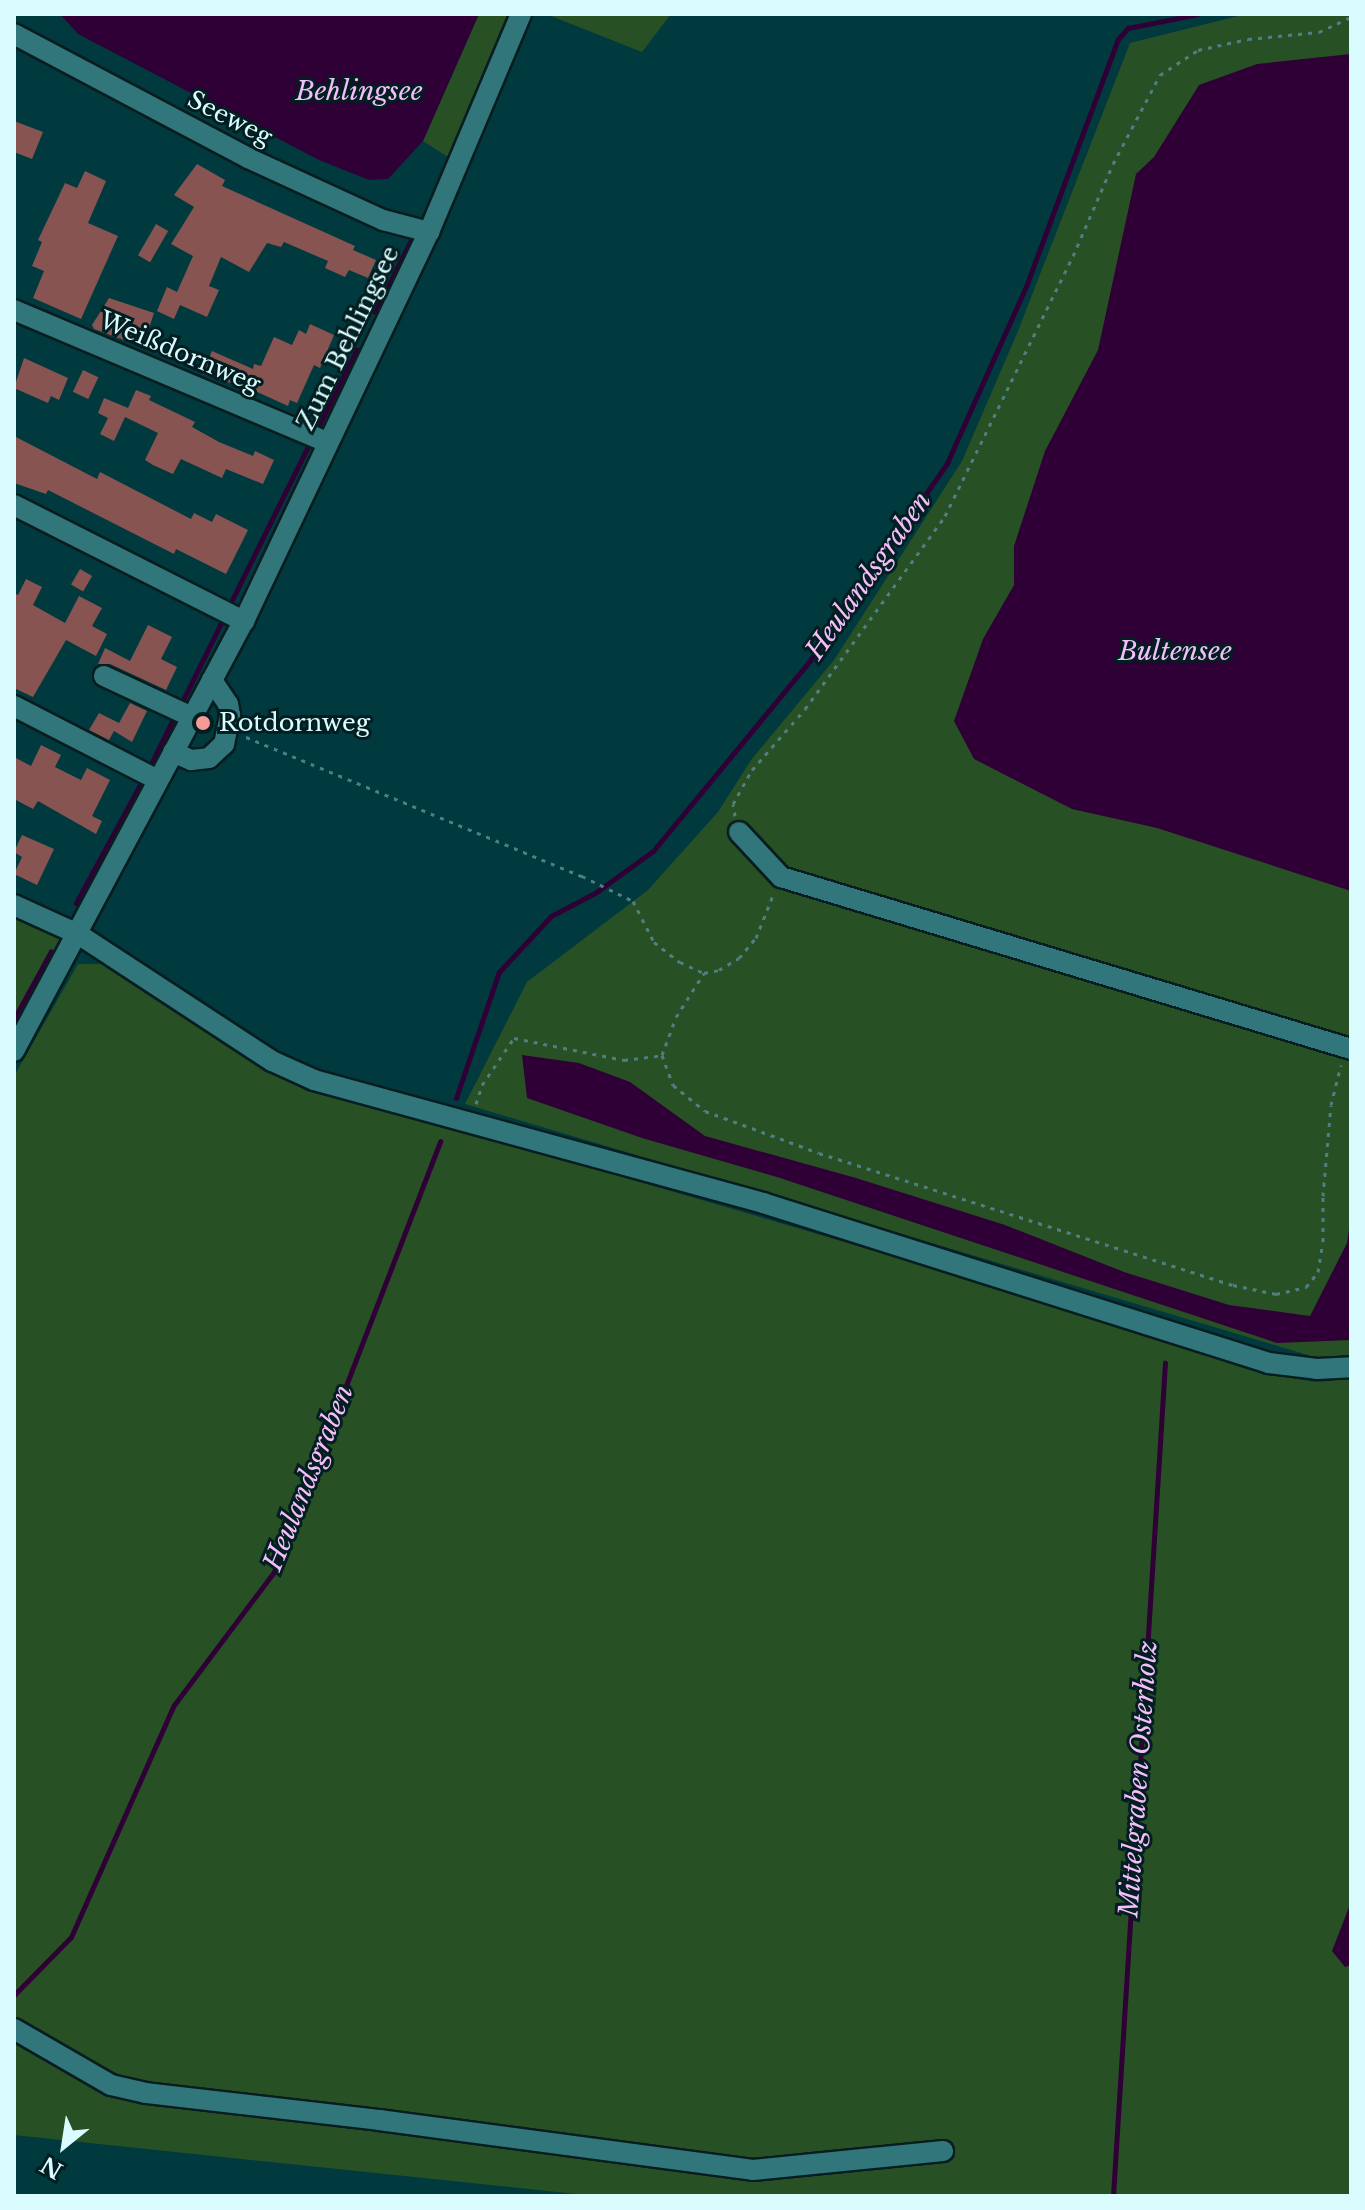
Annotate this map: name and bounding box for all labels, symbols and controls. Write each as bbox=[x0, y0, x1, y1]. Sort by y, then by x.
water label: Behlingsee bbox=[296, 76, 422, 108]
street label: Seeweg bbox=[183, 85, 277, 151]
street label: Zum Behlingsee bbox=[291, 241, 405, 435]
street label: Weißdornweg bbox=[95, 305, 265, 399]
water label: Heulandsgraben bbox=[800, 486, 938, 666]
water label: Bultensee bbox=[1118, 636, 1232, 668]
place label: Rotdornweg bbox=[219, 709, 370, 737]
marker: Rotdornweg bbox=[194, 714, 212, 732]
water label: Heulandsgraben bbox=[258, 1381, 360, 1575]
water label: Mittelgraben Osterholz bbox=[1114, 1639, 1164, 1919]
north arrow bbox=[24, 2106, 104, 2186]
text: N bbox=[36, 2150, 67, 2184]

